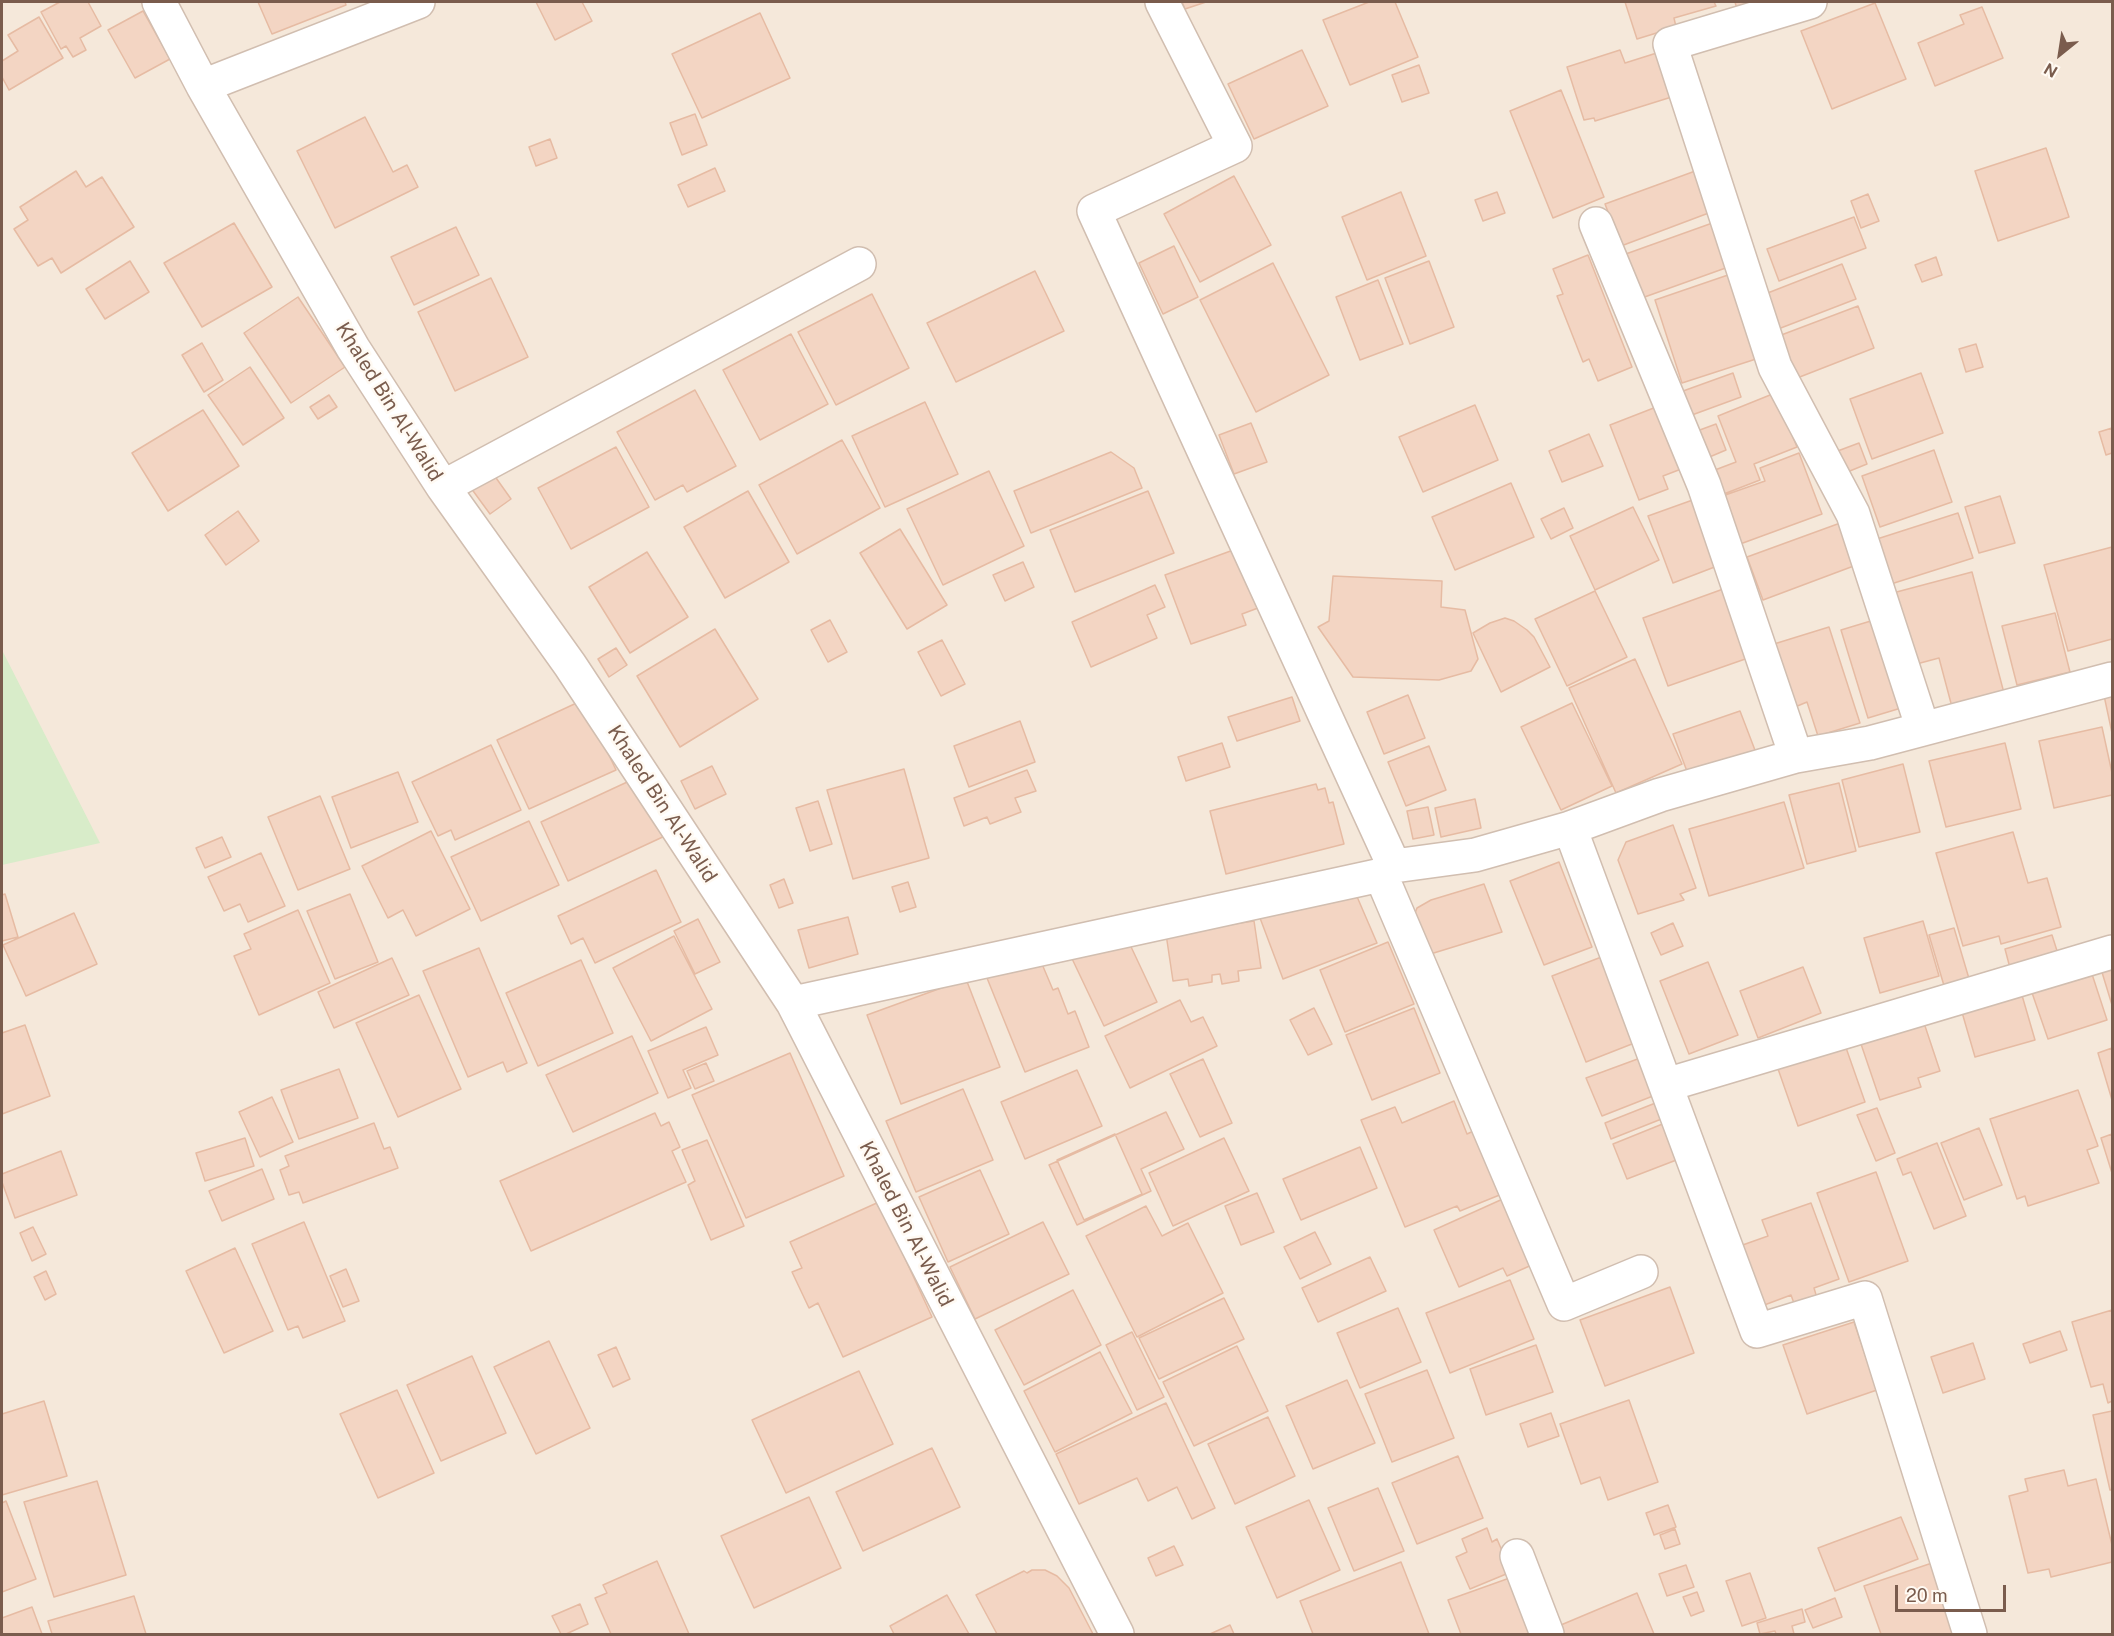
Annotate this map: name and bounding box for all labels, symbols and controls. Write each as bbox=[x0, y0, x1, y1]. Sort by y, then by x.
north arrow bbox=[2030, 24, 2090, 84]
text: N bbox=[2041, 59, 2061, 81]
street label: Khaled Bin Al-Walid bbox=[330, 318, 448, 486]
street label: Khaled Bin Al-Walid bbox=[602, 721, 722, 887]
street label: Khaled Bin Al-Walid bbox=[854, 1137, 958, 1311]
scale bar bbox=[1898, 1573, 2009, 1611]
text: 20 m bbox=[1906, 1585, 1948, 1606]

